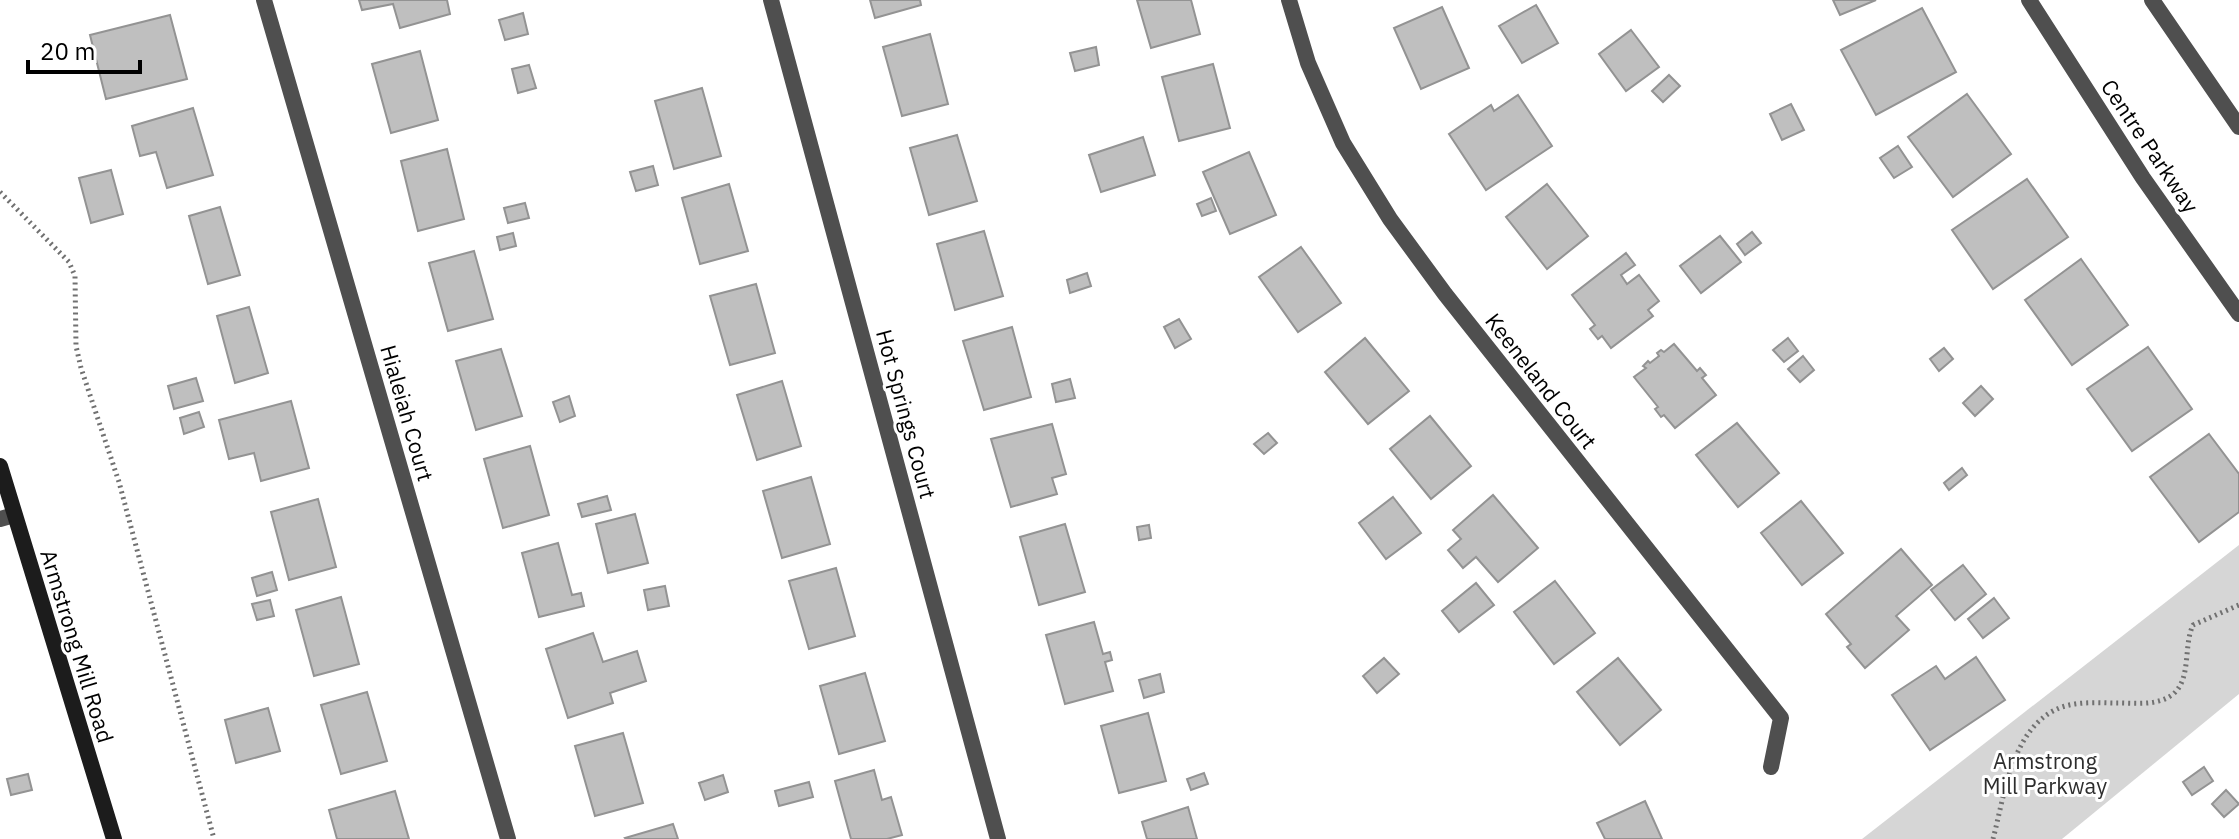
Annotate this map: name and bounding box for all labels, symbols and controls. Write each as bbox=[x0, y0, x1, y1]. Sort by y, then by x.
scale bar bbox=[28, 24, 140, 74]
text: 20 m bbox=[40, 35, 95, 67]
street label: Centre Parkway bbox=[2095, 73, 2206, 218]
street label: Keeneland Court bbox=[1479, 307, 1604, 455]
street label: Hot Springs Court bbox=[870, 326, 943, 502]
street label: Hialeiah Court bbox=[374, 341, 441, 484]
street label: Armstrong Mill Road bbox=[34, 546, 121, 746]
park label: Armstrong Mill Parkway bbox=[1983, 746, 2107, 800]

